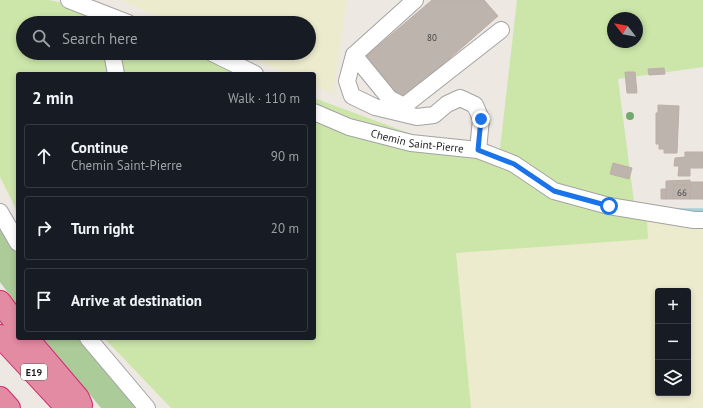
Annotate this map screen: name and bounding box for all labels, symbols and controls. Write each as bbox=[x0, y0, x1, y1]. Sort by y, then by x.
north arrow bbox=[607, 12, 643, 48]
search box bbox=[16, 16, 316, 60]
icon: search bbox=[30, 27, 52, 49]
text: Search here bbox=[62, 29, 138, 48]
house number: 80 bbox=[427, 32, 437, 43]
text: 2 min bbox=[32, 87, 73, 109]
text: Walk · 110 m bbox=[228, 90, 300, 107]
route end bbox=[472, 110, 490, 128]
street label: Chemin Saint-Pierre bbox=[369, 126, 465, 156]
text: Continue bbox=[71, 138, 128, 157]
icon: ahead bbox=[33, 145, 55, 167]
text: 90 m bbox=[271, 148, 299, 165]
text: Chemin Saint-Pierre bbox=[71, 157, 182, 174]
house number: 66 bbox=[677, 187, 687, 198]
route start bbox=[600, 197, 618, 215]
icon: right bbox=[33, 217, 55, 239]
text: Turn right bbox=[71, 219, 134, 238]
text: 20 m bbox=[271, 220, 299, 237]
map controls bbox=[655, 288, 691, 396]
button: + bbox=[655, 288, 691, 324]
icon: arrive bbox=[33, 289, 55, 311]
text: Arrive at destination bbox=[71, 291, 202, 310]
button: − bbox=[655, 324, 691, 360]
button: layers bbox=[655, 360, 691, 396]
road number: E19 bbox=[21, 364, 47, 380]

